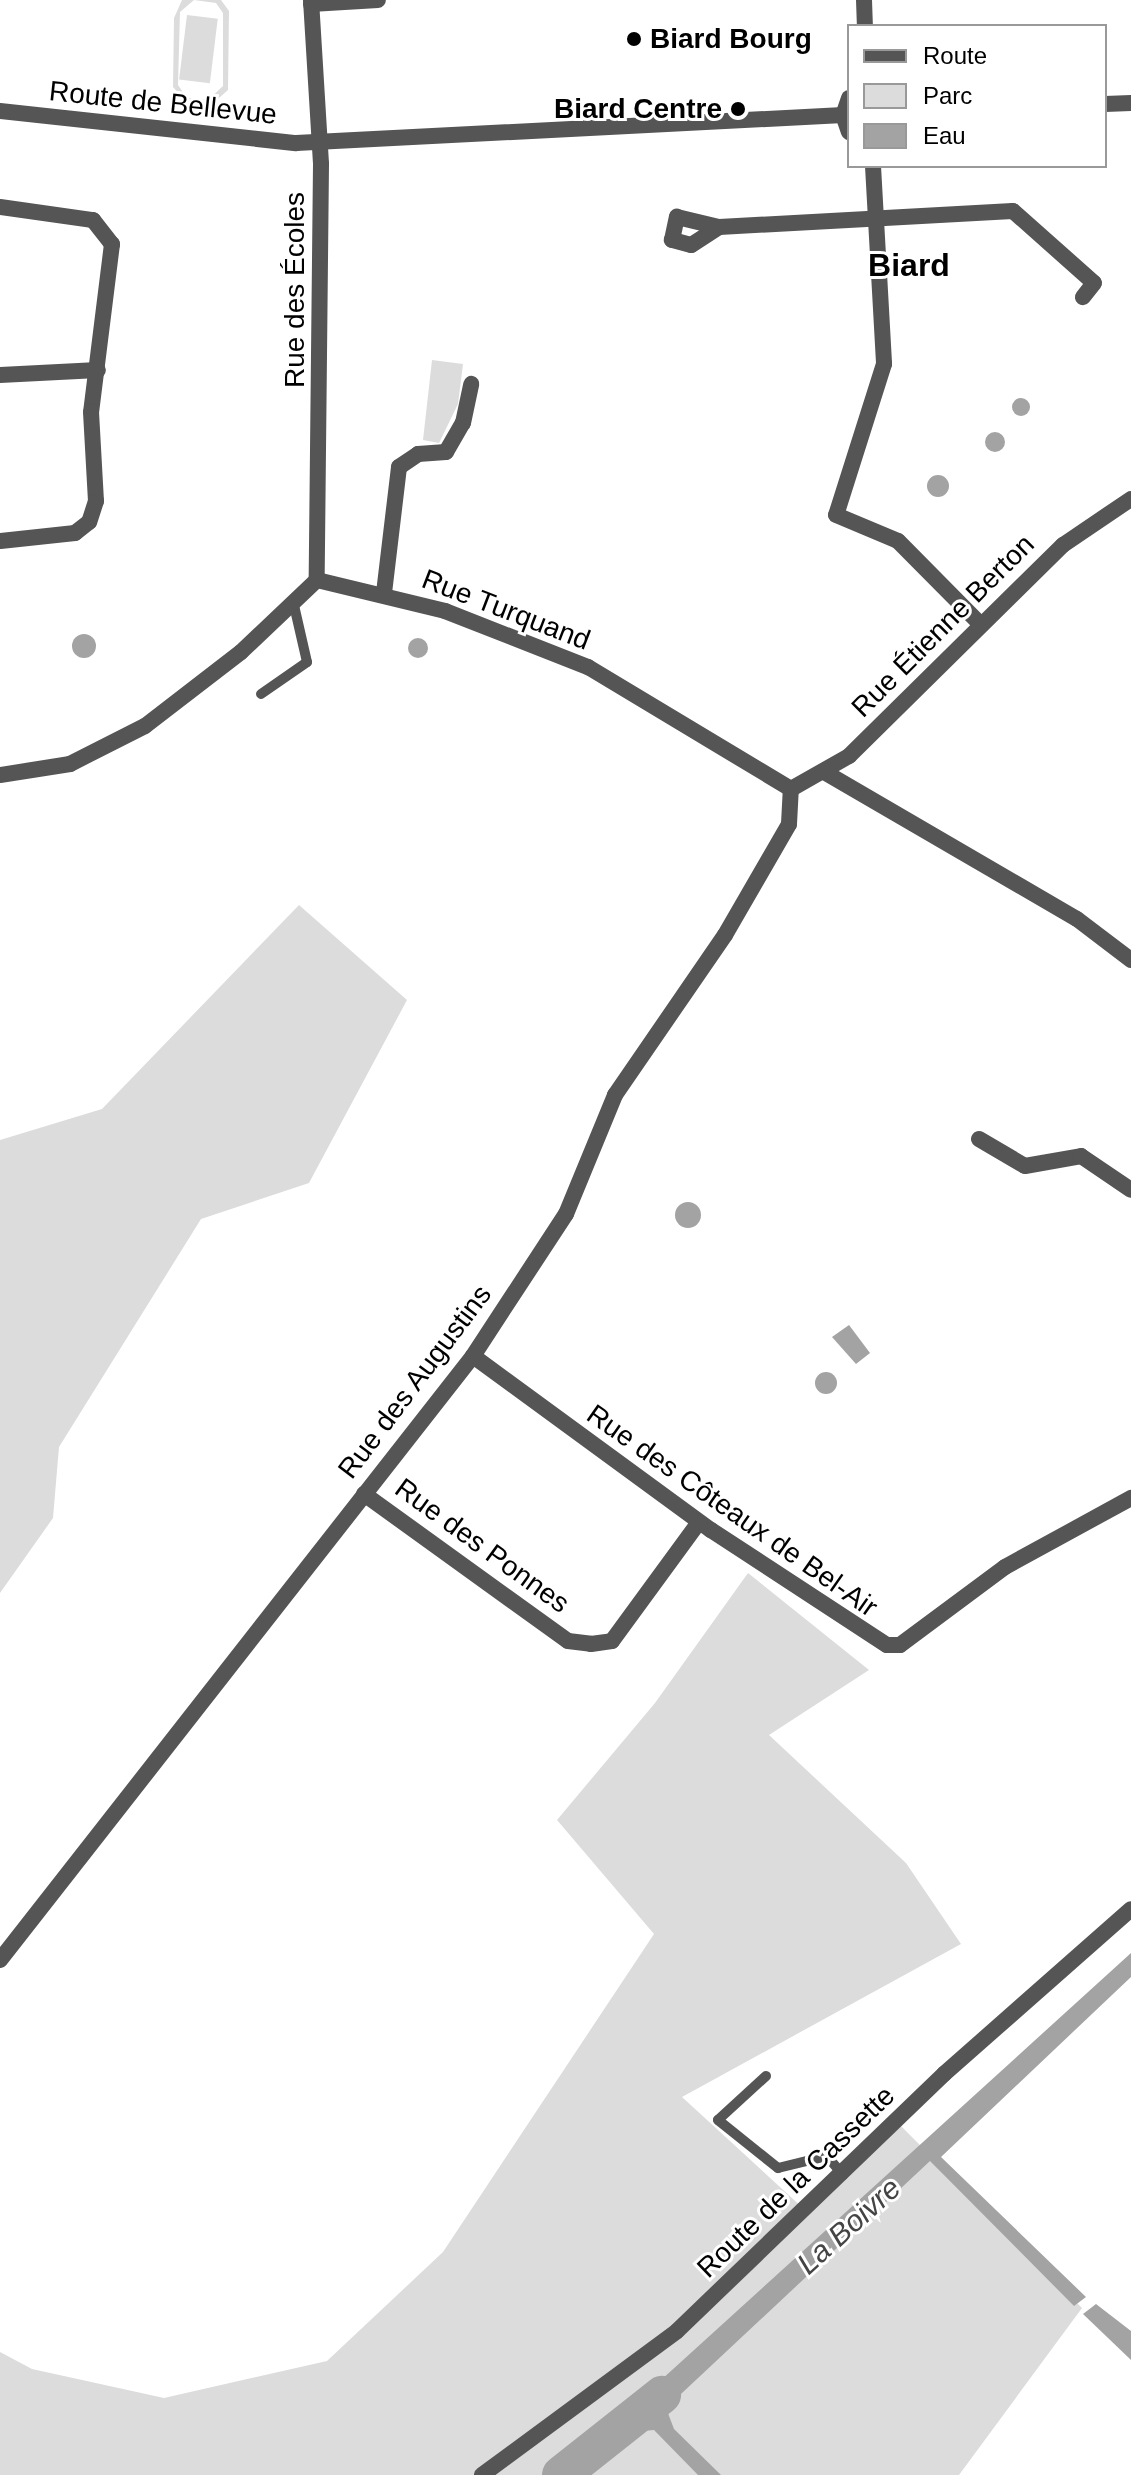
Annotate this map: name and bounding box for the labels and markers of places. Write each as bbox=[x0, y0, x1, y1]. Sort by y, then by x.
place label: Biard Bourg bbox=[650, 22, 812, 56]
marker: Biard Bourg bbox=[625, 30, 643, 48]
place label: Biard Centre bbox=[554, 92, 722, 126]
marker: Biard Centre bbox=[729, 100, 747, 118]

